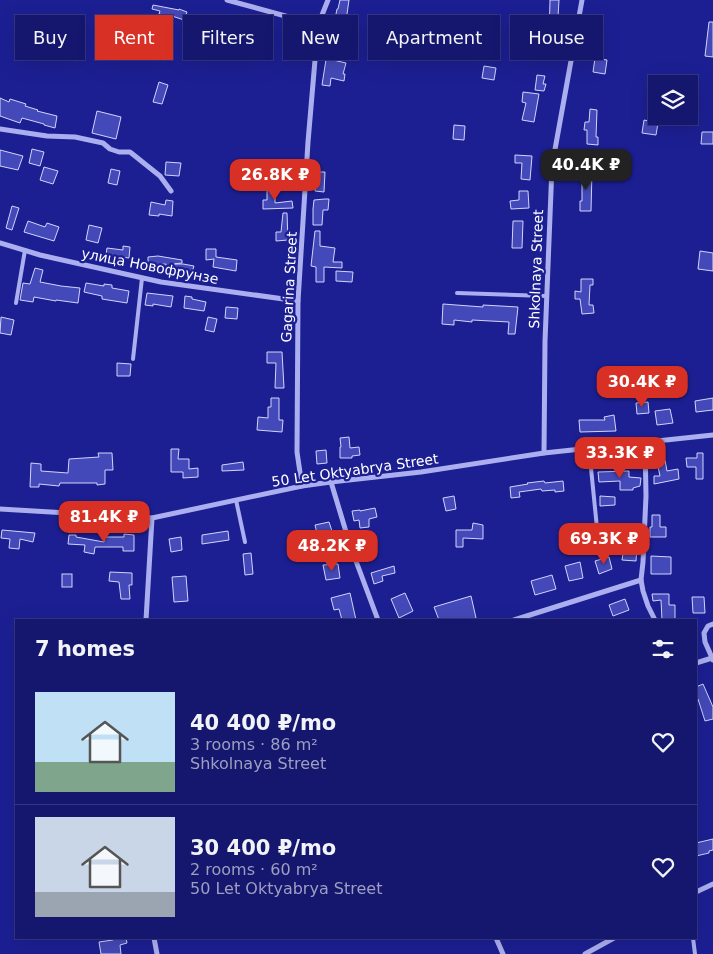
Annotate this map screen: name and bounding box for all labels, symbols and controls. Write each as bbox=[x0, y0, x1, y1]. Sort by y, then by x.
chip: Buy bbox=[15, 15, 85, 60]
chip: Rent bbox=[95, 15, 173, 60]
chip: Filters bbox=[183, 15, 273, 60]
chip: New bbox=[283, 15, 358, 60]
chip: Apartment bbox=[368, 15, 500, 60]
chip: House bbox=[510, 15, 603, 60]
map controls bbox=[648, 75, 698, 125]
button: layers bbox=[648, 75, 698, 125]
pin: 40.4K ₽ bbox=[540, 148, 632, 191]
text: 40.4K ₽ bbox=[552, 155, 620, 174]
pin: 26.8K ₽ bbox=[229, 158, 321, 201]
text: 26.8K ₽ bbox=[241, 165, 309, 184]
street label: Shkolnaya Street bbox=[526, 209, 546, 329]
street label: Gagarina Street bbox=[278, 231, 300, 343]
street label: улица Новофрунзе bbox=[80, 245, 220, 287]
pin: 30.4K ₽ bbox=[596, 366, 688, 408]
text: 30.4K ₽ bbox=[608, 372, 676, 391]
pin: 33.3K ₽ bbox=[574, 436, 666, 479]
text: 33.3K ₽ bbox=[586, 443, 654, 462]
street label: 50 Let Oktyabrya Street bbox=[271, 450, 440, 490]
pin: 81.4K ₽ bbox=[58, 500, 150, 543]
text: 81.4K ₽ bbox=[70, 507, 138, 526]
pin: 69.3K ₽ bbox=[558, 522, 650, 565]
text: 69.3K ₽ bbox=[570, 529, 638, 548]
pin: 48.2K ₽ bbox=[286, 530, 378, 572]
text: 48.2K ₽ bbox=[298, 536, 366, 555]
icon: filters bbox=[649, 635, 677, 663]
text: 7 homes bbox=[35, 637, 135, 661]
text: 40 400 ₽/mo bbox=[190, 711, 336, 735]
icon: home bbox=[75, 712, 135, 772]
icon: heart bbox=[649, 728, 677, 756]
text: 3 rooms · 86 m² bbox=[190, 735, 318, 754]
text: Shkolnaya Street bbox=[190, 754, 326, 773]
text: 30 400 ₽/mo bbox=[190, 836, 336, 860]
icon: home bbox=[75, 837, 135, 897]
icon: heart bbox=[649, 853, 677, 881]
text: 2 rooms · 60 m² bbox=[190, 860, 318, 879]
text: 50 Let Oktyabrya Street bbox=[190, 879, 382, 898]

